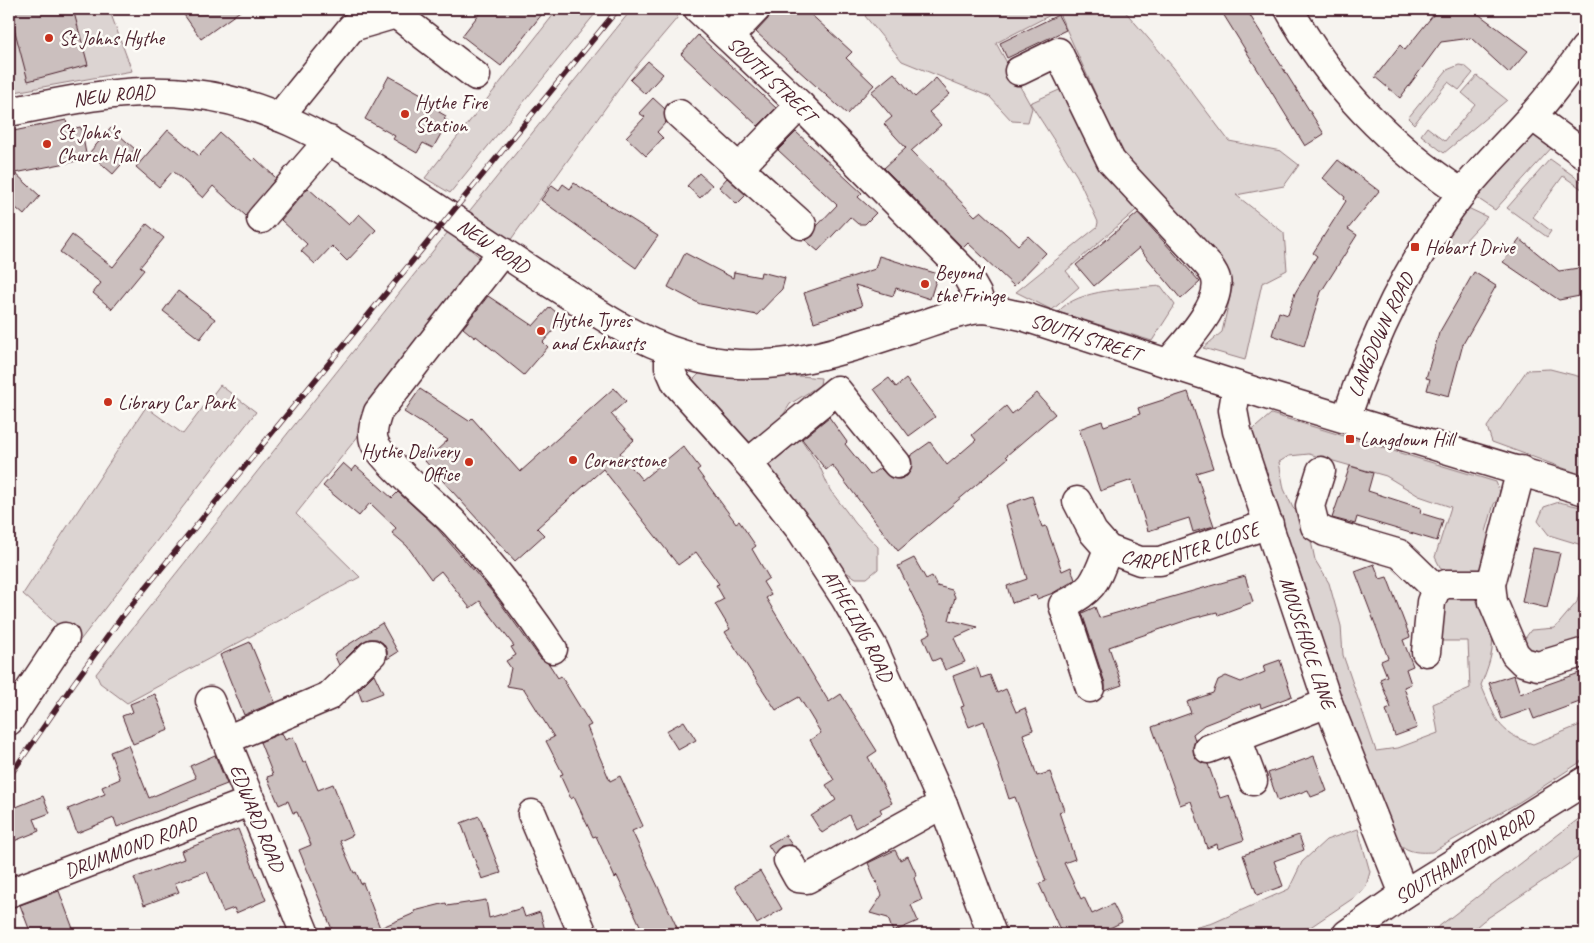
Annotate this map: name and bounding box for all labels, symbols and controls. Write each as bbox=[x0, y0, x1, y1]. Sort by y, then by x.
place label: St Johns Hythe bbox=[59, 26, 165, 51]
street label: SOUTH STREET bbox=[722, 31, 825, 130]
marker: St Johns Hythe bbox=[43, 32, 55, 44]
street label: NEW ROAD bbox=[71, 79, 156, 112]
place label: Hythe Fire Station bbox=[415, 90, 489, 138]
marker: Hythe Fire Station bbox=[399, 108, 411, 120]
place label: St John's Church Hall bbox=[57, 120, 142, 168]
marker: St John's Church Hall bbox=[41, 138, 53, 150]
street label: NEW ROAD bbox=[453, 213, 536, 280]
place label: Hobart Drive bbox=[1425, 235, 1516, 260]
marker: Hobart Drive bbox=[1409, 241, 1421, 253]
place label: Beyond the Fringe bbox=[935, 260, 1006, 308]
street label: LANGDOWN ROAD bbox=[1342, 267, 1420, 400]
marker: Beyond the Fringe bbox=[919, 278, 931, 290]
street label: SOUTH STREET bbox=[1028, 307, 1148, 367]
place label: Hythe Tyres and Exhausts bbox=[551, 308, 647, 356]
marker: Hythe Tyres and Exhausts bbox=[535, 325, 547, 337]
place label: Library Car Park bbox=[118, 390, 236, 415]
marker: Library Car Park bbox=[102, 396, 114, 408]
place label: Langdown Hill bbox=[1360, 427, 1458, 452]
marker: Langdown Hill bbox=[1344, 433, 1356, 445]
place label: Hythe Delivery Office bbox=[361, 439, 461, 487]
place label: Cornerstone bbox=[583, 448, 667, 473]
marker: Cornerstone bbox=[567, 454, 579, 466]
marker: Hythe Delivery Office bbox=[463, 456, 475, 468]
street label: CARPENTER CLOSE bbox=[1118, 515, 1265, 574]
street label: ATHELING ROAD bbox=[817, 565, 900, 687]
street label: MOUSEHOLE LANE bbox=[1274, 574, 1342, 714]
street label: EDWARD ROAD bbox=[225, 760, 291, 877]
street label: SOUTHAMPTON ROAD bbox=[1389, 802, 1541, 909]
street label: DRUMMOND ROAD bbox=[61, 810, 202, 883]

